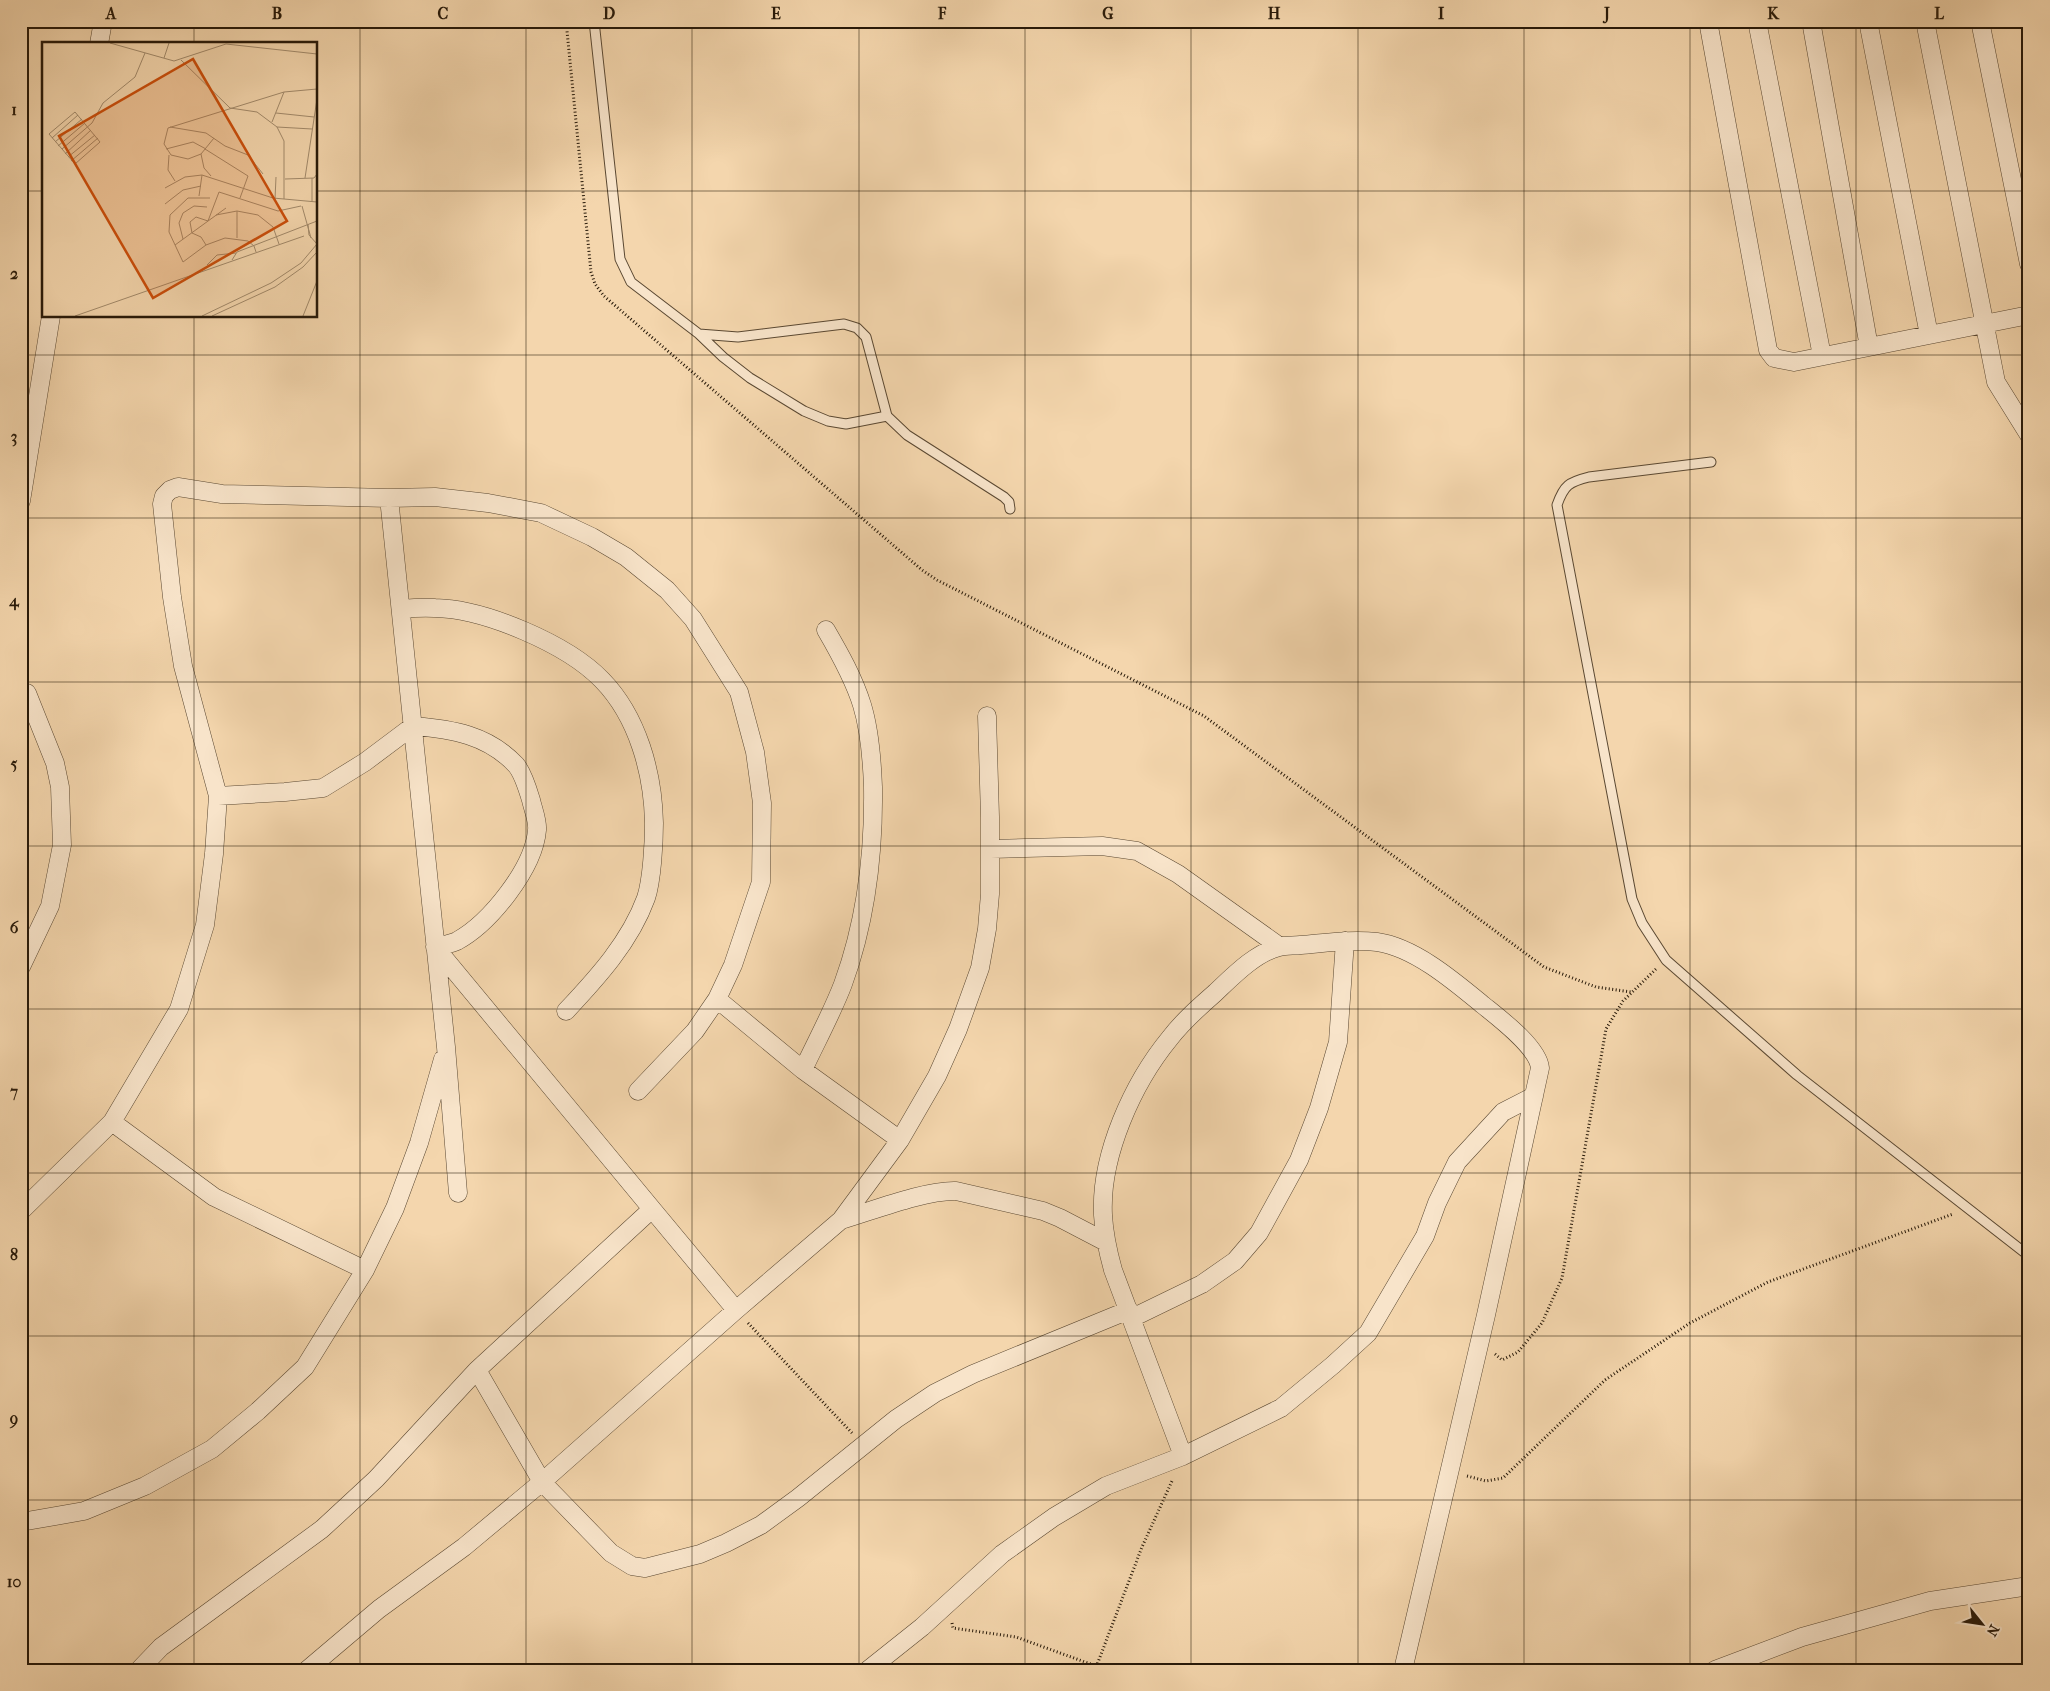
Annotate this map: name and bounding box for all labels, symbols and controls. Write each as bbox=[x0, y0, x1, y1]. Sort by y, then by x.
text: A bbox=[105, 4, 117, 23]
text: B bbox=[272, 4, 282, 23]
text: C bbox=[438, 4, 449, 23]
text: D bbox=[603, 4, 615, 23]
text: E bbox=[771, 4, 781, 23]
text: F bbox=[937, 4, 947, 23]
text: G bbox=[1102, 4, 1114, 23]
text: H bbox=[1268, 4, 1281, 23]
text: I bbox=[1438, 4, 1445, 23]
text: J bbox=[1602, 4, 1610, 24]
text: K bbox=[1767, 4, 1780, 23]
text: L bbox=[1934, 4, 1944, 23]
inset map bbox=[42, 42, 318, 318]
text: 1 bbox=[11, 100, 17, 119]
text: 2 bbox=[10, 264, 18, 283]
text: 3 bbox=[11, 427, 17, 447]
text: 4 bbox=[8, 591, 20, 611]
text: 5 bbox=[11, 754, 18, 773]
text: 6 bbox=[10, 918, 19, 937]
text: 7 bbox=[9, 1082, 18, 1101]
text: 8 bbox=[10, 1245, 18, 1264]
text: 9 bbox=[9, 1409, 18, 1429]
text: 10 bbox=[7, 1572, 21, 1591]
north arrow bbox=[1958, 1598, 2008, 1648]
text: N bbox=[1983, 1621, 2003, 1639]

